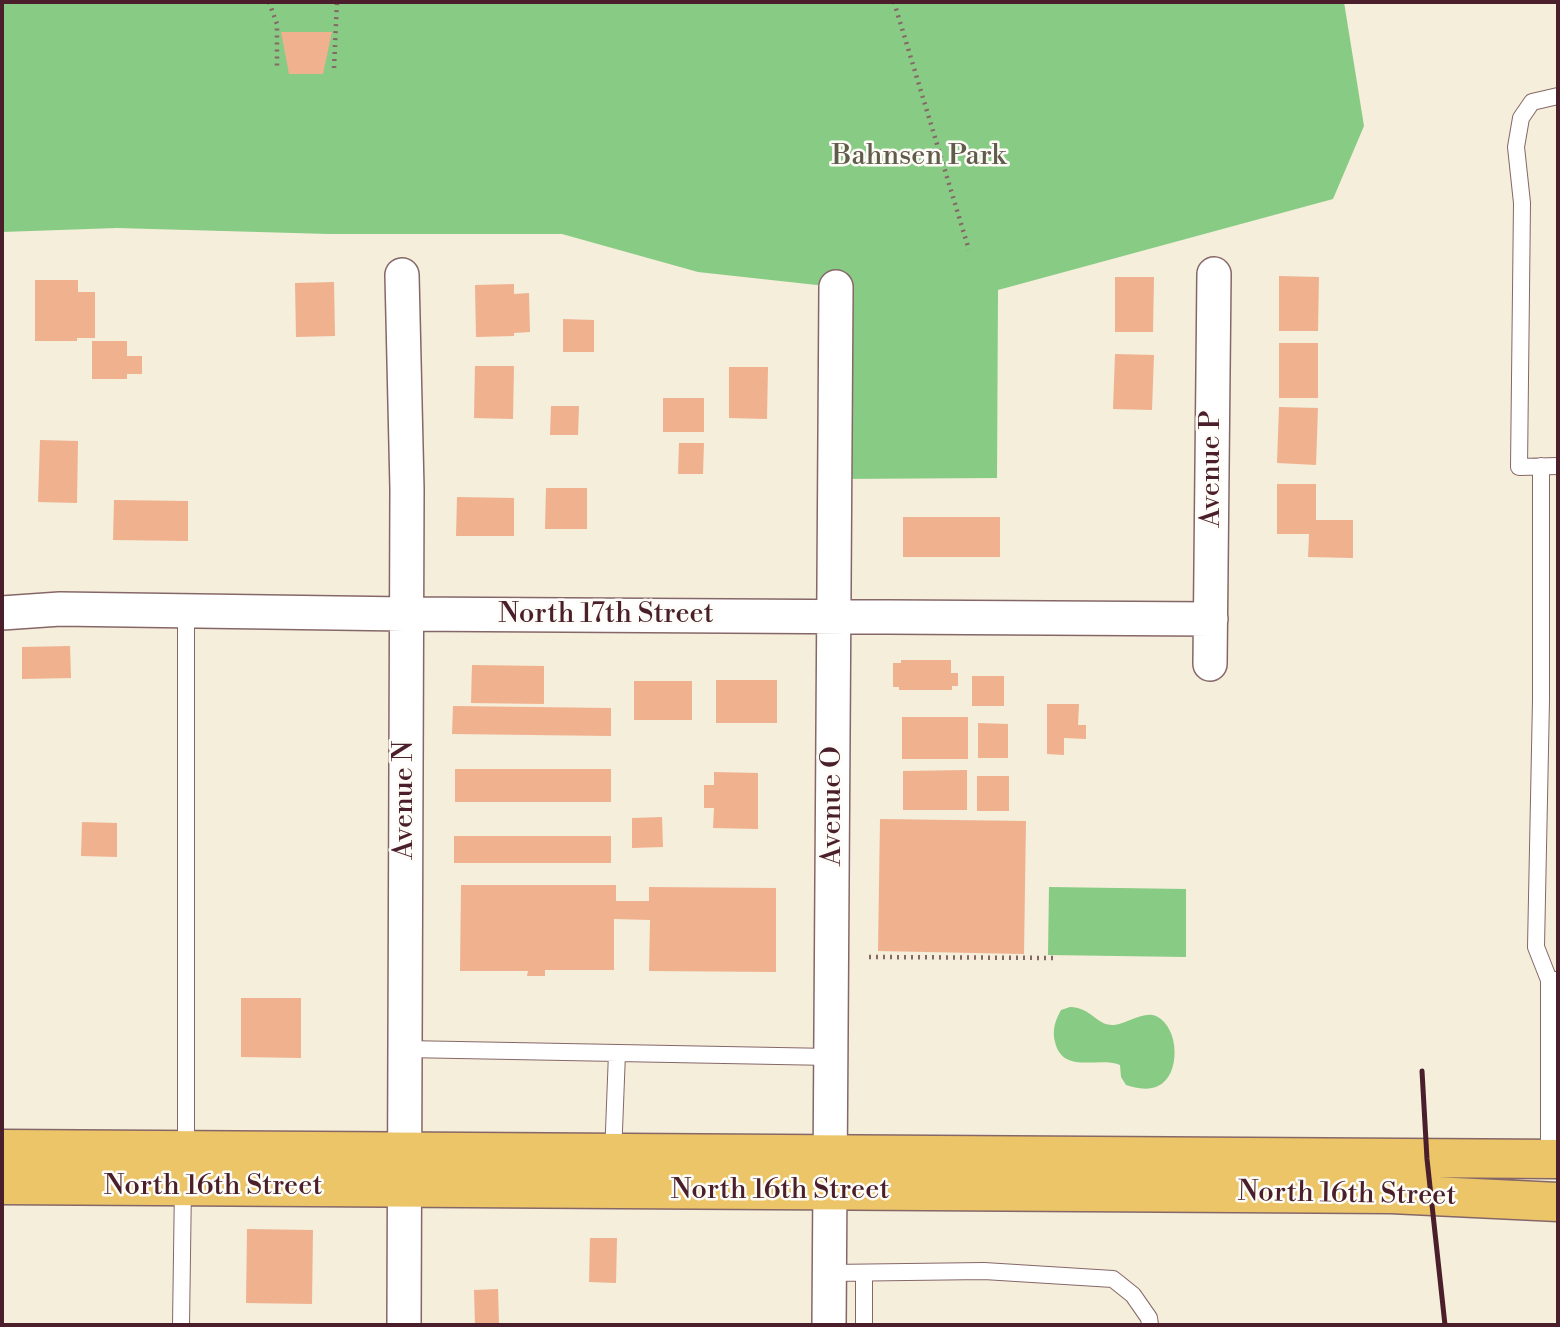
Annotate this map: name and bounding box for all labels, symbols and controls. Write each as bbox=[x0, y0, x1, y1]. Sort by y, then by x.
park label: Bahnsen Park bbox=[832, 140, 1006, 174]
street label: Avenue P bbox=[1195, 410, 1229, 528]
street label: North 17th Street bbox=[498, 598, 714, 632]
street label: Avenue N bbox=[388, 741, 422, 859]
street label: Avenue O bbox=[816, 746, 850, 866]
street label: North 16th Street bbox=[104, 1170, 322, 1204]
street label: North 16th Street bbox=[671, 1174, 889, 1208]
street label: North 16th Street bbox=[1237, 1176, 1457, 1214]

